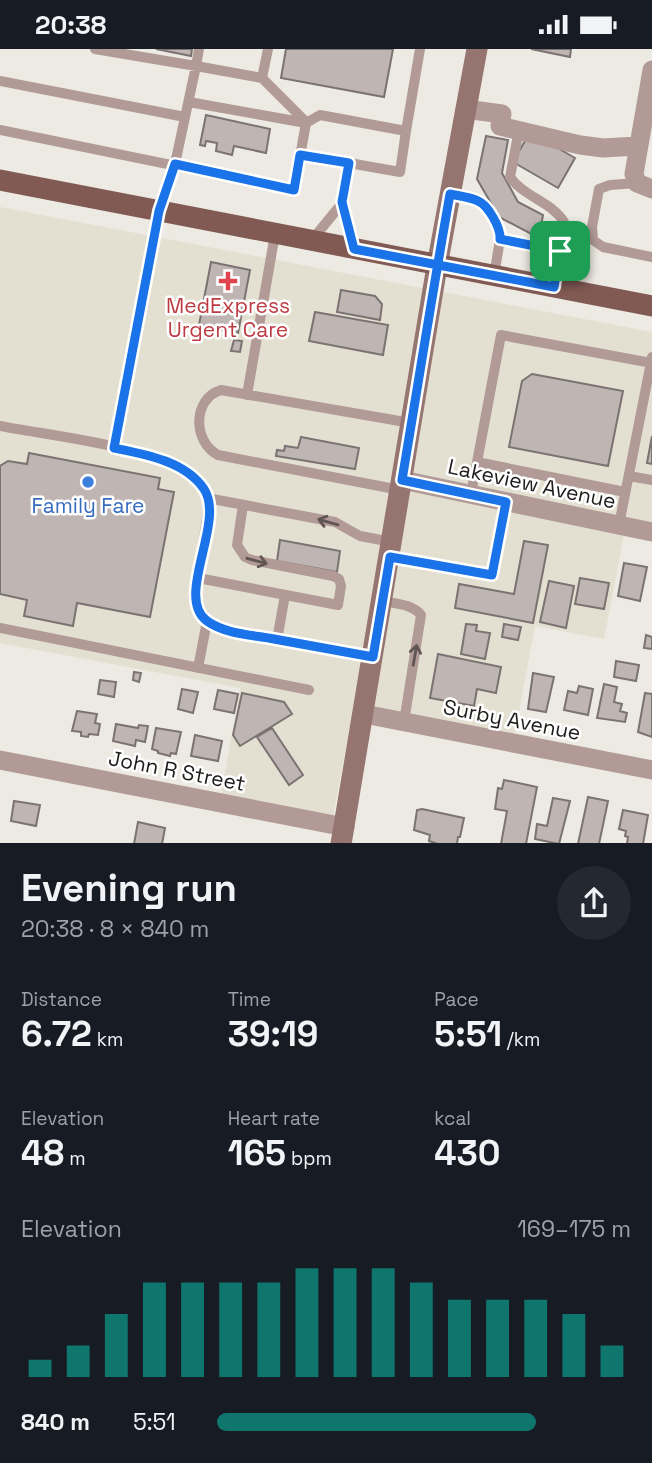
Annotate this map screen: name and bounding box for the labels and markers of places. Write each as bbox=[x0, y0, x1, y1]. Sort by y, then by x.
pin bbox=[530, 221, 590, 281]
marker: MedExpress Urgent Care bbox=[218, 271, 238, 291]
place label: MedExpress Urgent Care bbox=[166, 292, 290, 343]
marker: Family Fare bbox=[80, 474, 96, 490]
place label: Family Fare bbox=[31, 492, 145, 519]

